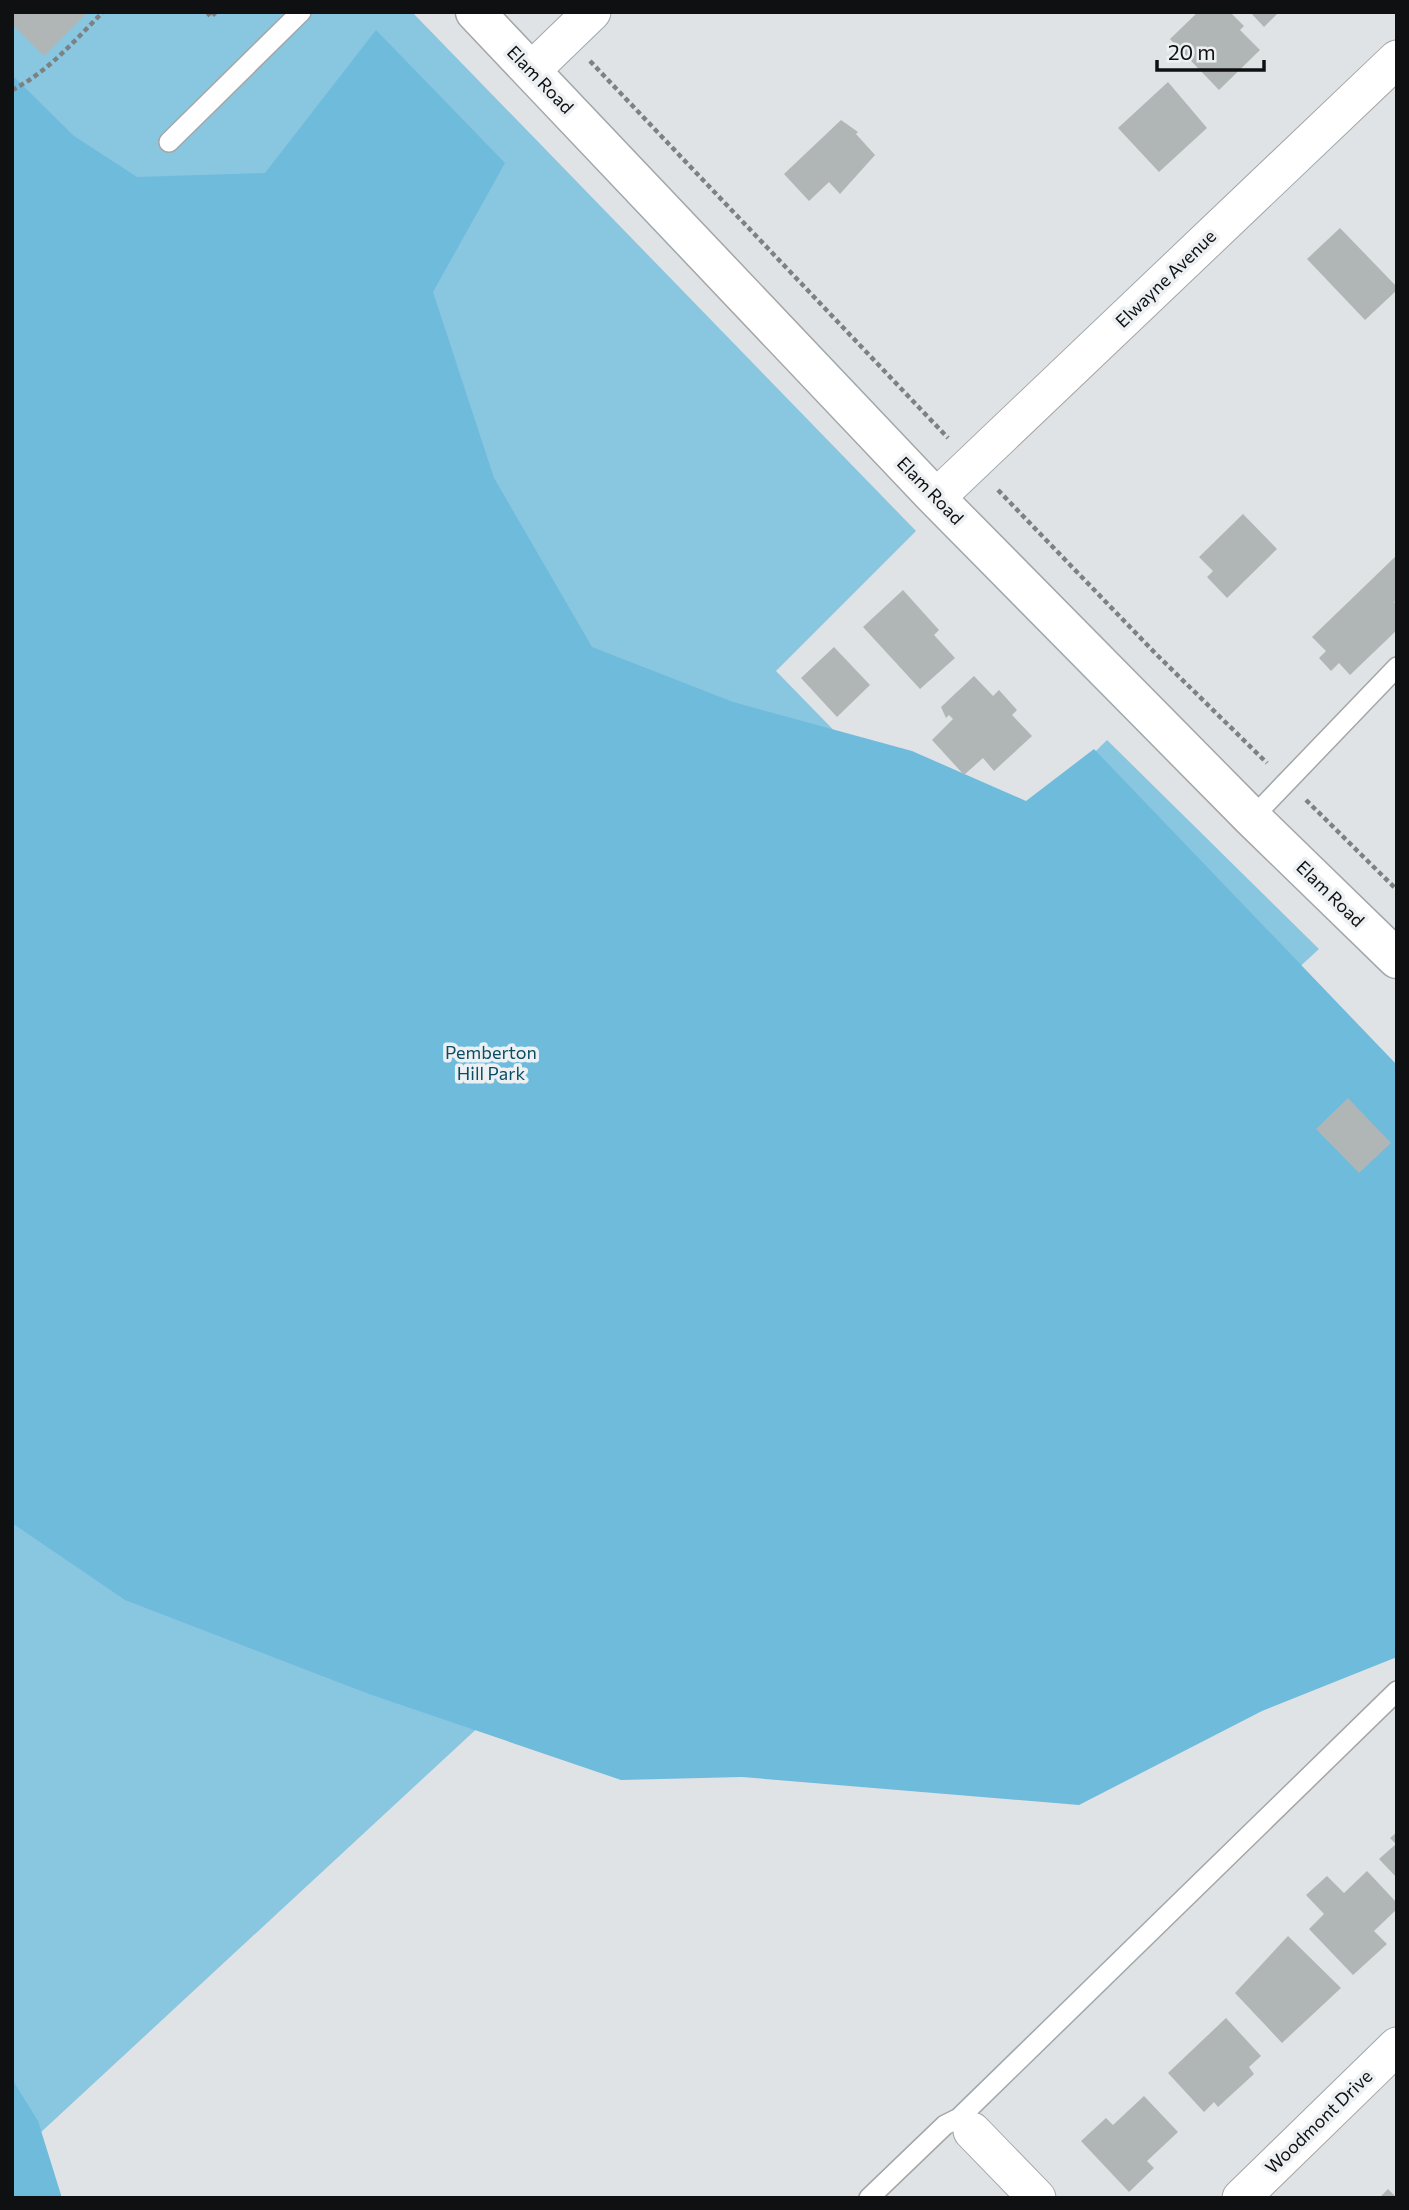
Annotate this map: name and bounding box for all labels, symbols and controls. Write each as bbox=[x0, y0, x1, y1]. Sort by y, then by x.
scale bar bbox=[1157, 28, 1264, 72]
text: 20 m bbox=[1168, 39, 1216, 64]
street label: Elam Road bbox=[503, 41, 578, 118]
street label: Elwayne Avenue bbox=[1110, 225, 1220, 332]
street label: Elam Road bbox=[893, 452, 968, 529]
street label: Elam Road bbox=[1292, 856, 1369, 931]
park label: Pemberton Hill Park bbox=[445, 1041, 537, 1084]
street label: Woodmont Drive bbox=[1260, 2065, 1376, 2178]

